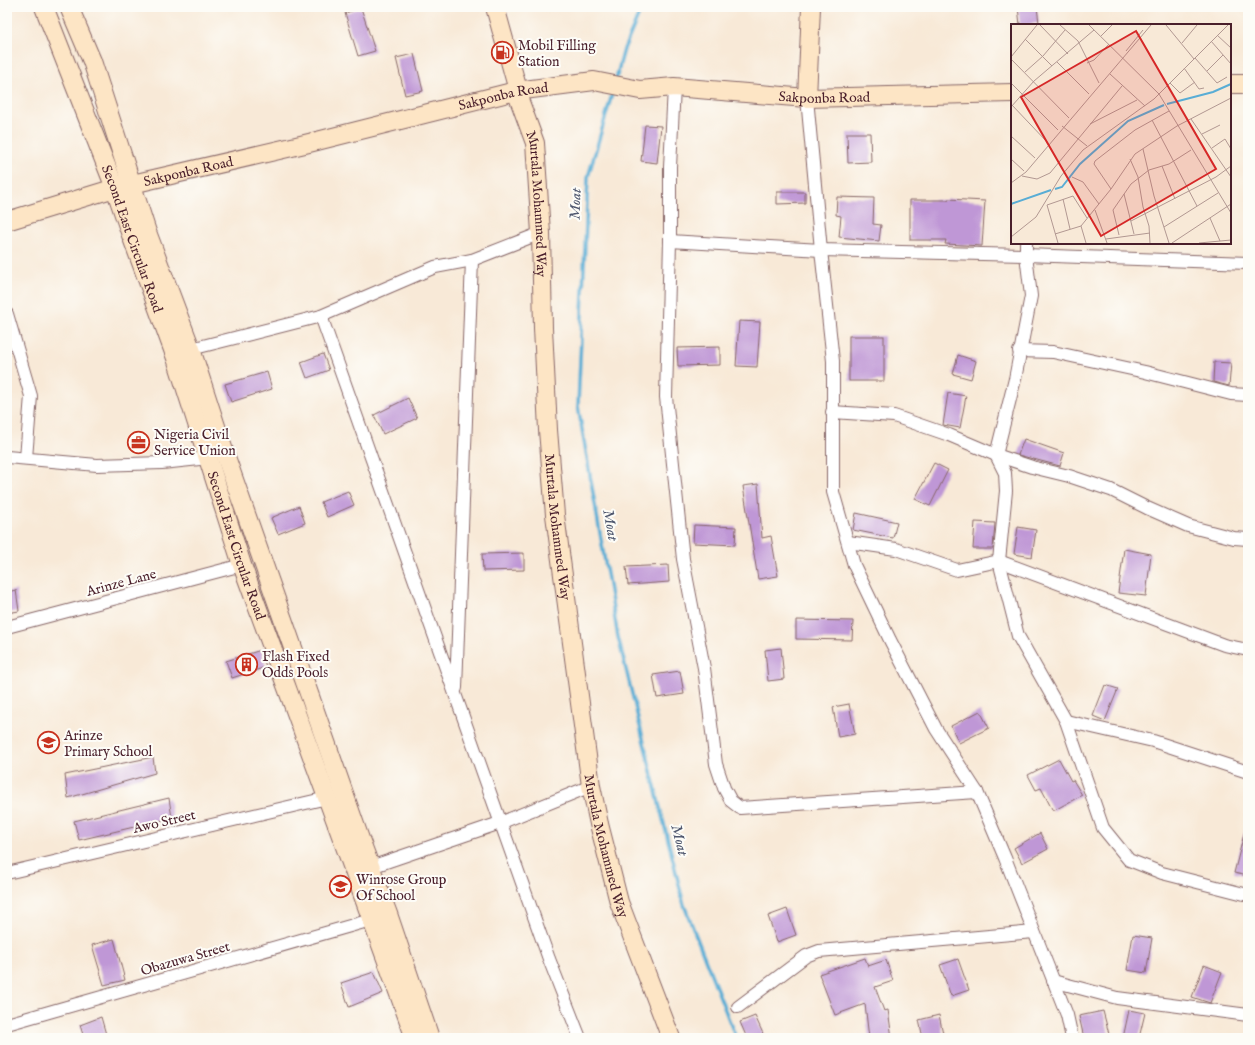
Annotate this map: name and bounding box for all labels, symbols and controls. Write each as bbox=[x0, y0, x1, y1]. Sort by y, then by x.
inset map bbox=[1011, 24, 1231, 244]
place label: Mobil Filling Station bbox=[518, 37, 596, 71]
fuel station icon: Mobil Filling Station bbox=[489, 40, 515, 66]
street label: Sakponba Road bbox=[457, 79, 550, 115]
street label: Sakponba Road bbox=[778, 88, 871, 108]
street label: Murtala Mohammed Way bbox=[521, 128, 550, 277]
street label: Sakponba Road bbox=[142, 153, 236, 191]
street label: Second East Circular Road bbox=[97, 163, 167, 316]
water label: Moat bbox=[565, 187, 586, 220]
place label: Nigeria Civil Service Union bbox=[154, 426, 236, 460]
office icon: Nigeria Civil Service Union bbox=[125, 429, 151, 455]
street label: Murtala Mohammed Way bbox=[540, 453, 574, 601]
street label: Second East Circular Road bbox=[203, 469, 269, 623]
water label: Moat bbox=[598, 508, 623, 544]
street label: Arinze Lane bbox=[83, 565, 159, 601]
place label: Flash Fixed Odds Pools bbox=[262, 648, 330, 682]
building icon: Flash Fixed Odds Pools bbox=[233, 651, 259, 677]
place label: Arinze Primary School bbox=[63, 727, 153, 761]
school or university icon: Arinze Primary School bbox=[36, 730, 62, 756]
street label: Murtala Mohammed Way bbox=[580, 773, 632, 921]
street label: Awo Street bbox=[130, 806, 197, 838]
water label: Moat bbox=[666, 822, 693, 859]
place label: Winrose Group Of School bbox=[356, 871, 447, 905]
school or university icon: Winrose Group Of School bbox=[327, 874, 353, 900]
street label: Obazuwa Street bbox=[139, 938, 232, 980]

